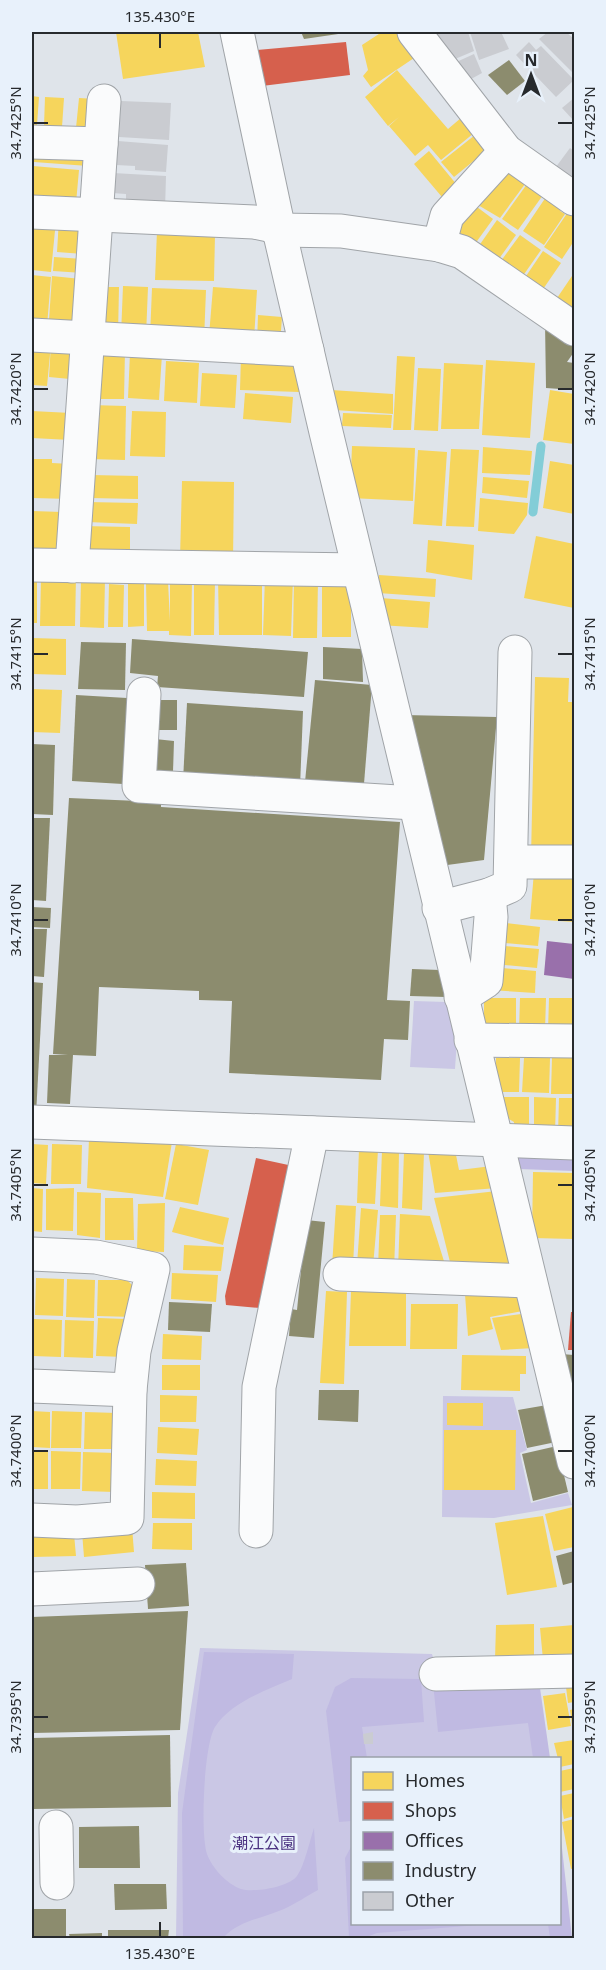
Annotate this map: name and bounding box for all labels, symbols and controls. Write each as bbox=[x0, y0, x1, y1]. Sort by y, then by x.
text: 135.430°E bbox=[125, 6, 195, 26]
north arrow bbox=[501, 45, 561, 105]
text: N bbox=[524, 49, 538, 71]
text: 34.7425°N bbox=[5, 86, 25, 160]
text: 34.7425°N bbox=[579, 86, 599, 160]
text: 34.7420°N bbox=[5, 352, 25, 426]
text: 34.7420°N bbox=[579, 352, 599, 426]
text: 34.7415°N bbox=[5, 617, 25, 691]
text: 34.7415°N bbox=[579, 617, 599, 691]
text: 34.7410°N bbox=[5, 883, 25, 957]
text: 34.7410°N bbox=[579, 883, 599, 957]
text: 34.7405°N bbox=[5, 1148, 25, 1222]
text: 34.7405°N bbox=[579, 1148, 599, 1222]
text: 34.7400°N bbox=[5, 1414, 25, 1488]
text: 34.7400°N bbox=[579, 1414, 599, 1488]
text: 34.7395°N bbox=[5, 1680, 25, 1754]
text: 34.7395°N bbox=[579, 1680, 599, 1754]
legend bbox=[351, 1757, 561, 1925]
text: Homes bbox=[405, 1768, 465, 1792]
text: Shops bbox=[405, 1798, 457, 1822]
text: Offices bbox=[405, 1828, 464, 1852]
park label: 潮江公園 bbox=[232, 1832, 296, 1854]
text: Industry bbox=[405, 1858, 477, 1882]
text: Other bbox=[405, 1888, 455, 1912]
text: 135.430°E bbox=[125, 1943, 195, 1963]

